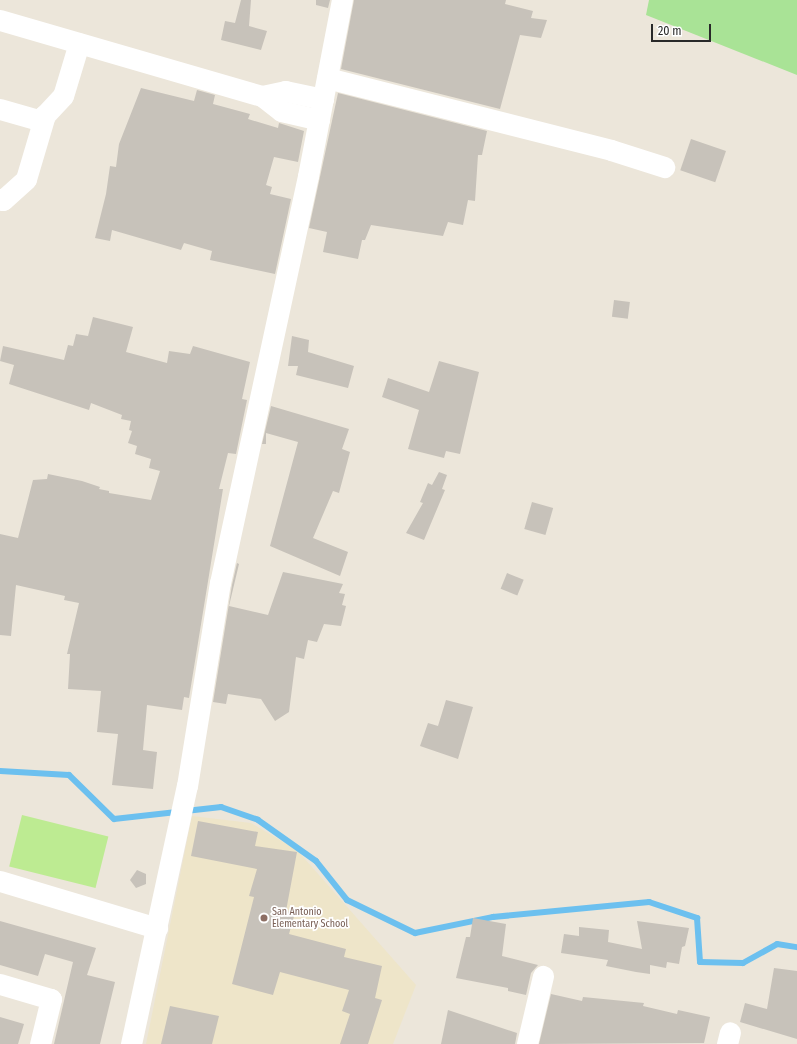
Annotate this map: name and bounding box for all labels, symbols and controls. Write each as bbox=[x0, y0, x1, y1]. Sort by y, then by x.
scale bar bbox=[653, 16, 713, 42]
text: 20 m bbox=[658, 24, 682, 38]
place label: San Antonio Elementary School bbox=[272, 906, 348, 930]
marker: San Antonio Elementary School bbox=[259, 913, 269, 923]

